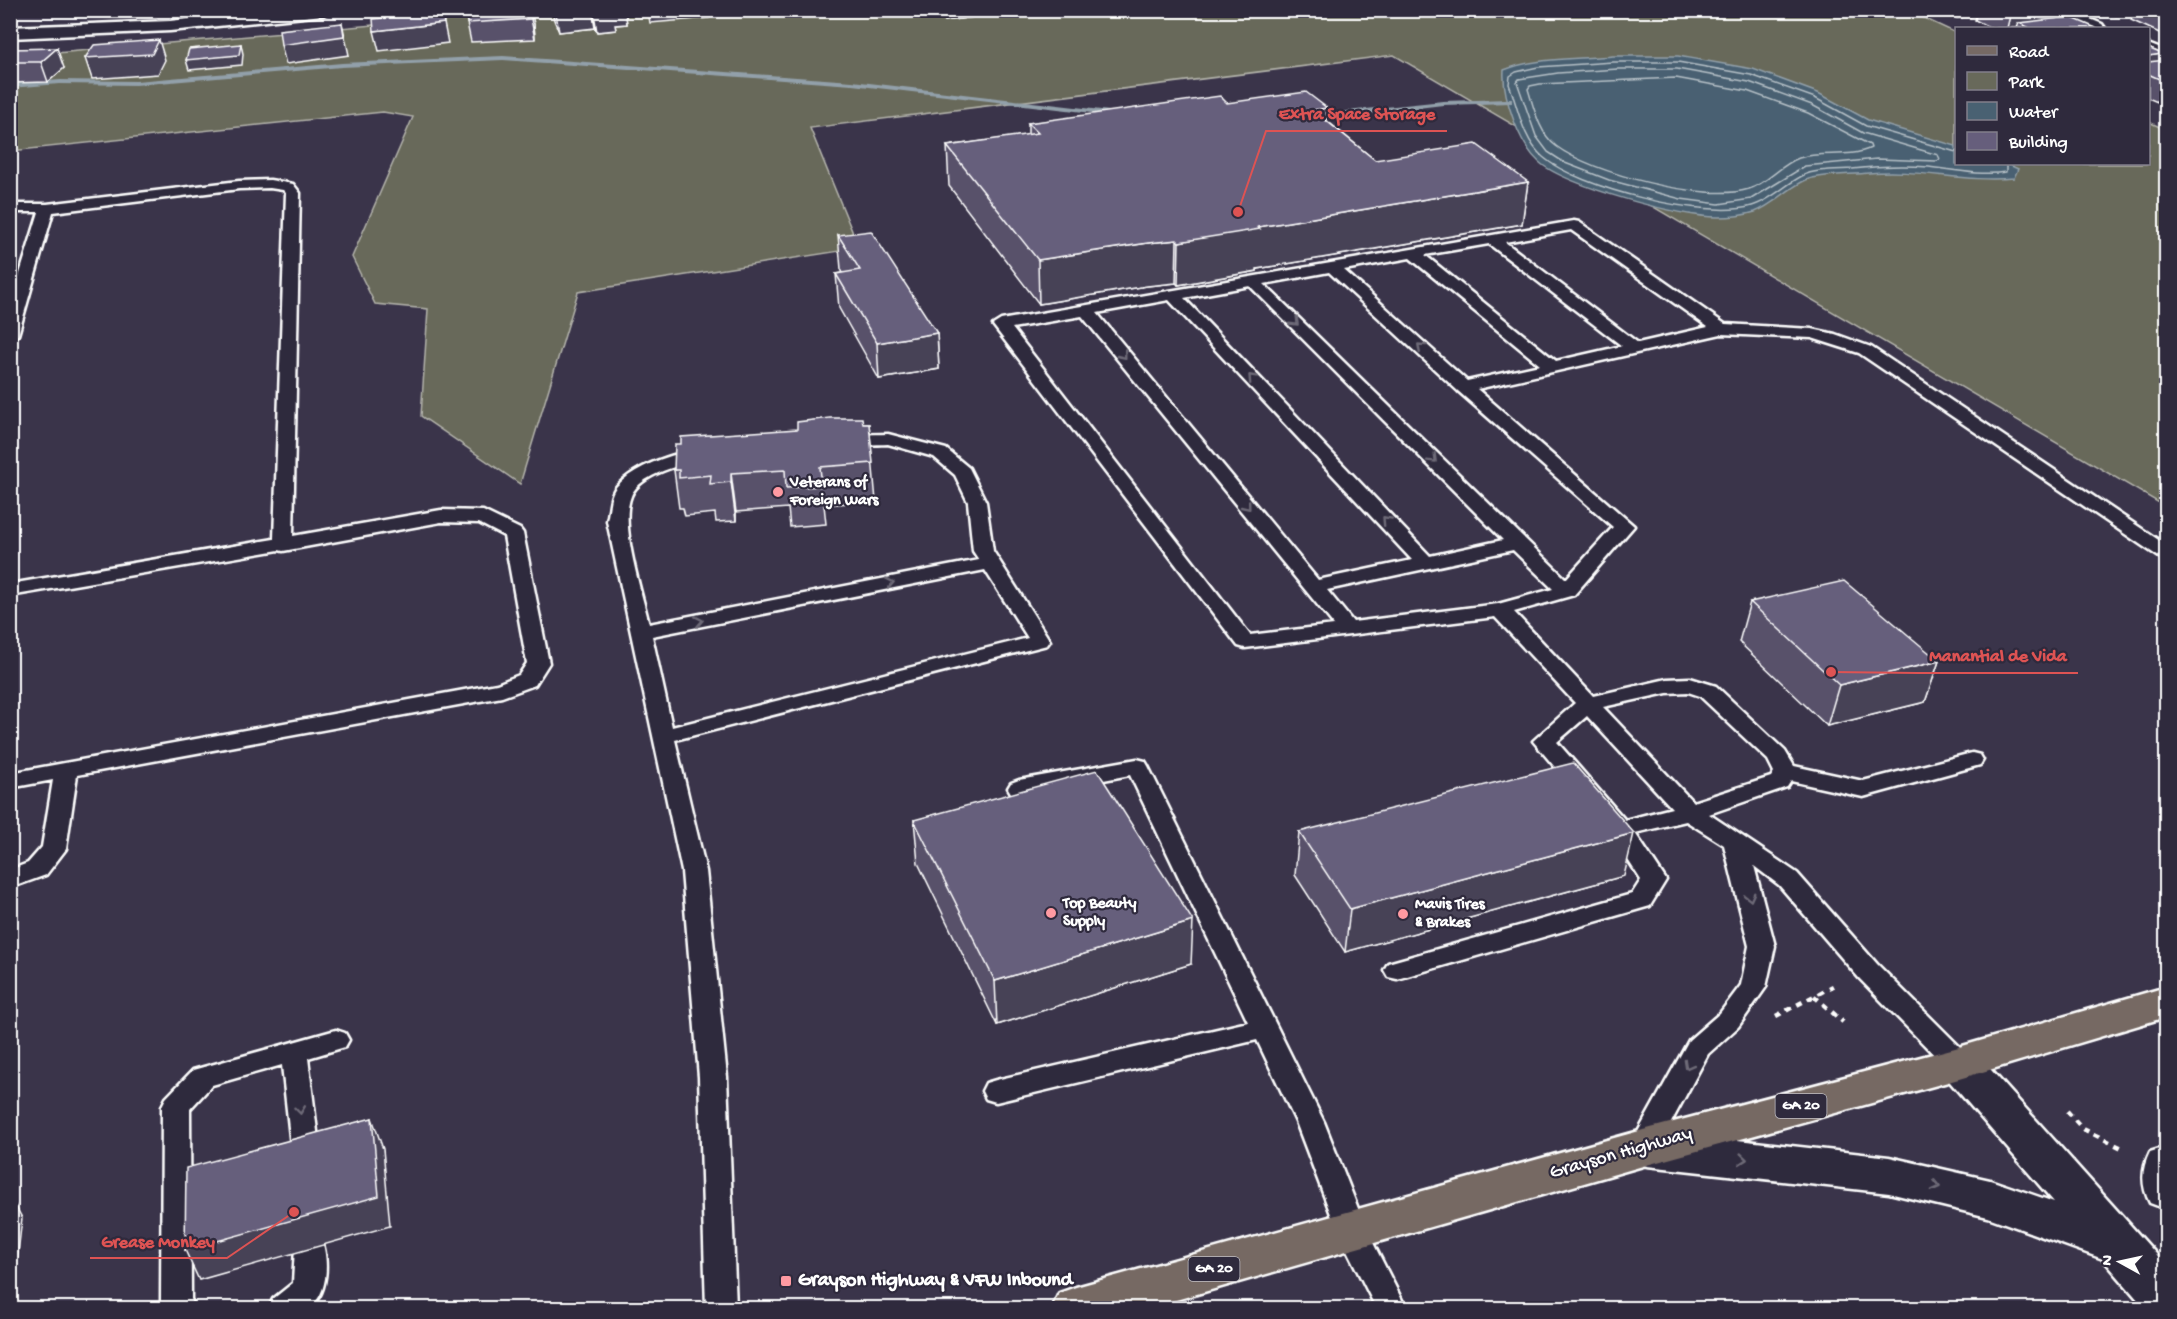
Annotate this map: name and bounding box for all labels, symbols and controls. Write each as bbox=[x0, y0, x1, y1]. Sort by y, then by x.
legend bbox=[1955, 27, 2150, 165]
text: Road bbox=[2009, 43, 2050, 64]
text: Park bbox=[2008, 73, 2045, 94]
callout: Extra Space Storage bbox=[1266, 95, 1447, 131]
text: Water bbox=[2009, 103, 2059, 124]
text: Extra Space Storage bbox=[1279, 105, 1436, 126]
text: Building bbox=[2008, 133, 2068, 154]
one-way arrow bbox=[1288, 315, 1299, 326]
one-way arrow bbox=[1417, 343, 1427, 354]
one-way arrow bbox=[1116, 349, 1127, 360]
one-way arrow bbox=[1248, 375, 1259, 385]
one-way arrow bbox=[1426, 452, 1437, 463]
place label: Veterans of Foreign Wars bbox=[789, 473, 880, 511]
marker: Veterans of Foreign Wars bbox=[771, 485, 785, 499]
one-way arrow bbox=[1239, 499, 1250, 510]
one-way arrow bbox=[1382, 517, 1393, 527]
one-way arrow bbox=[885, 577, 895, 590]
one-way arrow bbox=[694, 615, 704, 628]
callout: Manantial de Vida bbox=[1917, 637, 2078, 673]
text: Manantial de Vida bbox=[1929, 647, 2068, 668]
one-way arrow bbox=[1743, 891, 1755, 902]
place label: Top Beauty Supply bbox=[1061, 895, 1136, 932]
place label: Mavis Tires & Brakes bbox=[1415, 896, 1486, 933]
marker: Top Beauty Supply bbox=[1044, 906, 1058, 920]
marker: Mavis Tires & Brakes bbox=[1396, 907, 1410, 921]
one-way arrow bbox=[1684, 1059, 1695, 1069]
road number: GA 20 bbox=[1776, 1094, 1826, 1118]
one-way arrow bbox=[293, 1105, 306, 1114]
street label: Grayson Highway bbox=[1547, 1123, 1695, 1185]
one-way arrow bbox=[1738, 1152, 1747, 1164]
one-way arrow bbox=[1930, 1178, 1940, 1191]
callout: Grease Monkey bbox=[90, 1222, 227, 1258]
north arrow bbox=[2090, 1232, 2150, 1292]
text: Grease Monkey bbox=[101, 1233, 215, 1254]
text: N bbox=[2098, 1253, 2119, 1267]
road number: GA 20 bbox=[1188, 1257, 1240, 1281]
place label: Grayson Highway & VFW Inbound bbox=[798, 1270, 1075, 1293]
marker: Grayson Highway & VFW Inbound bbox=[779, 1274, 793, 1288]

